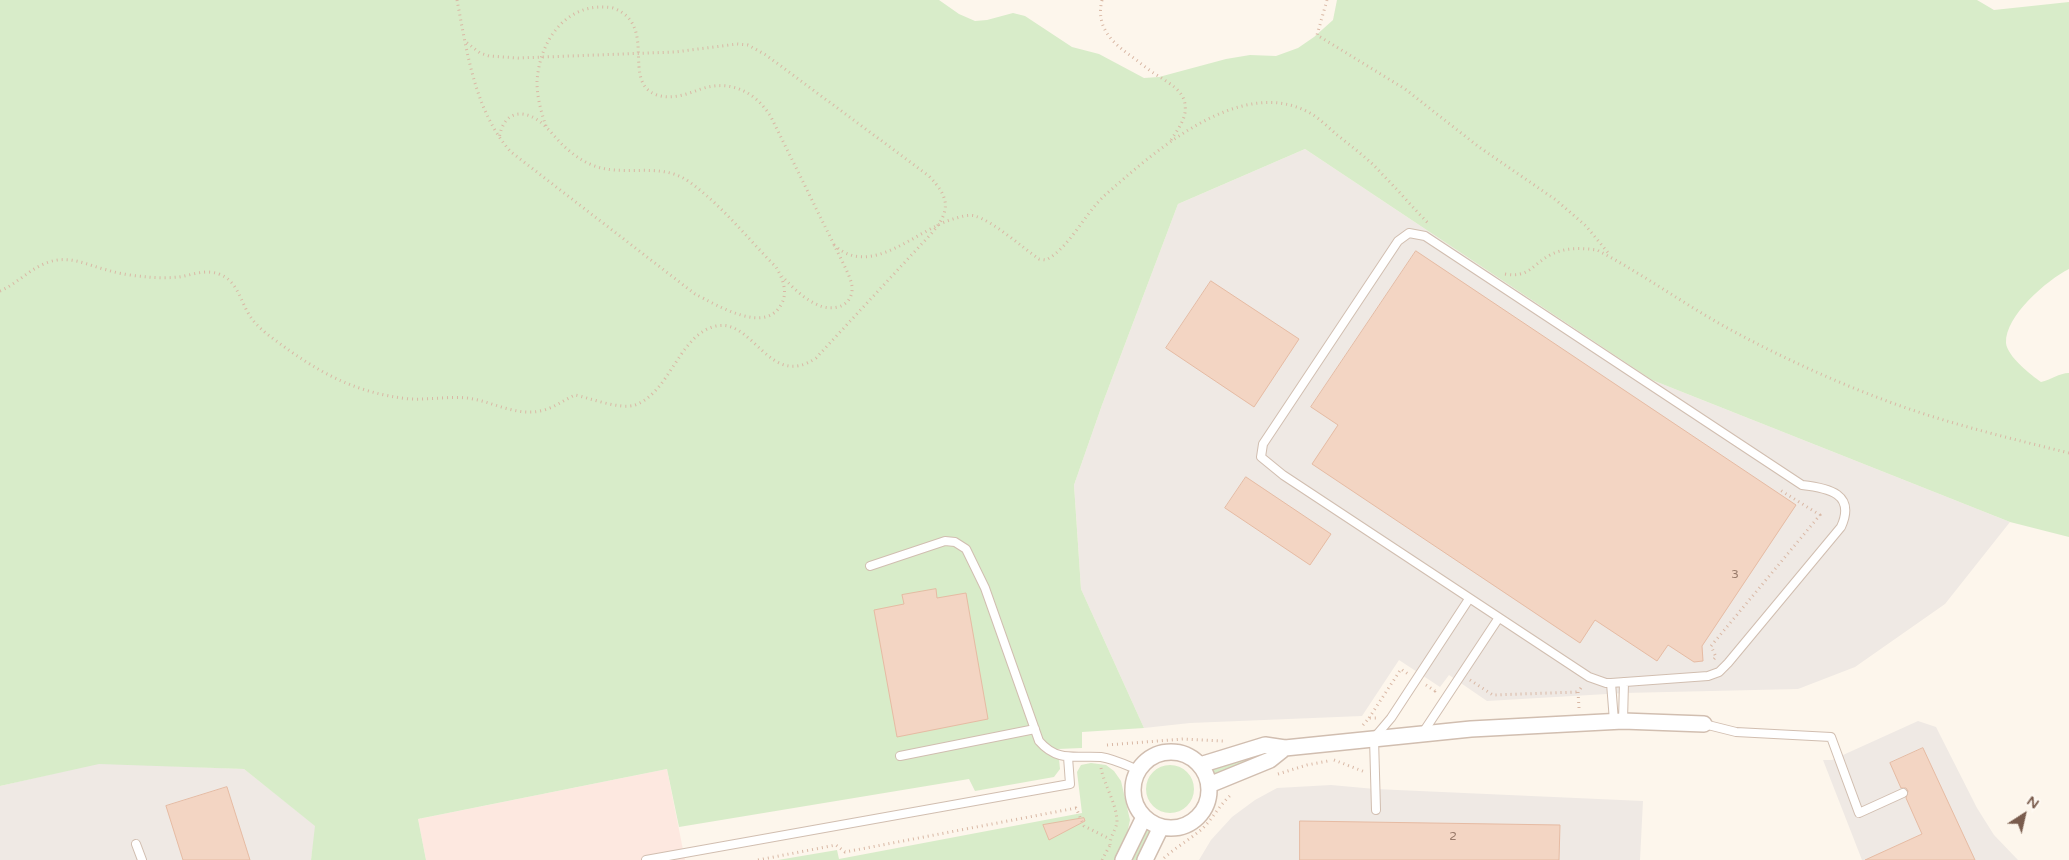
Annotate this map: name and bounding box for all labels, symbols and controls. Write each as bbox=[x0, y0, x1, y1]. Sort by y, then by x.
house number: 3 bbox=[1731, 568, 1739, 582]
north arrow bbox=[1999, 790, 2049, 840]
text: N bbox=[2023, 792, 2042, 812]
house number: 2 bbox=[1449, 830, 1457, 844]

